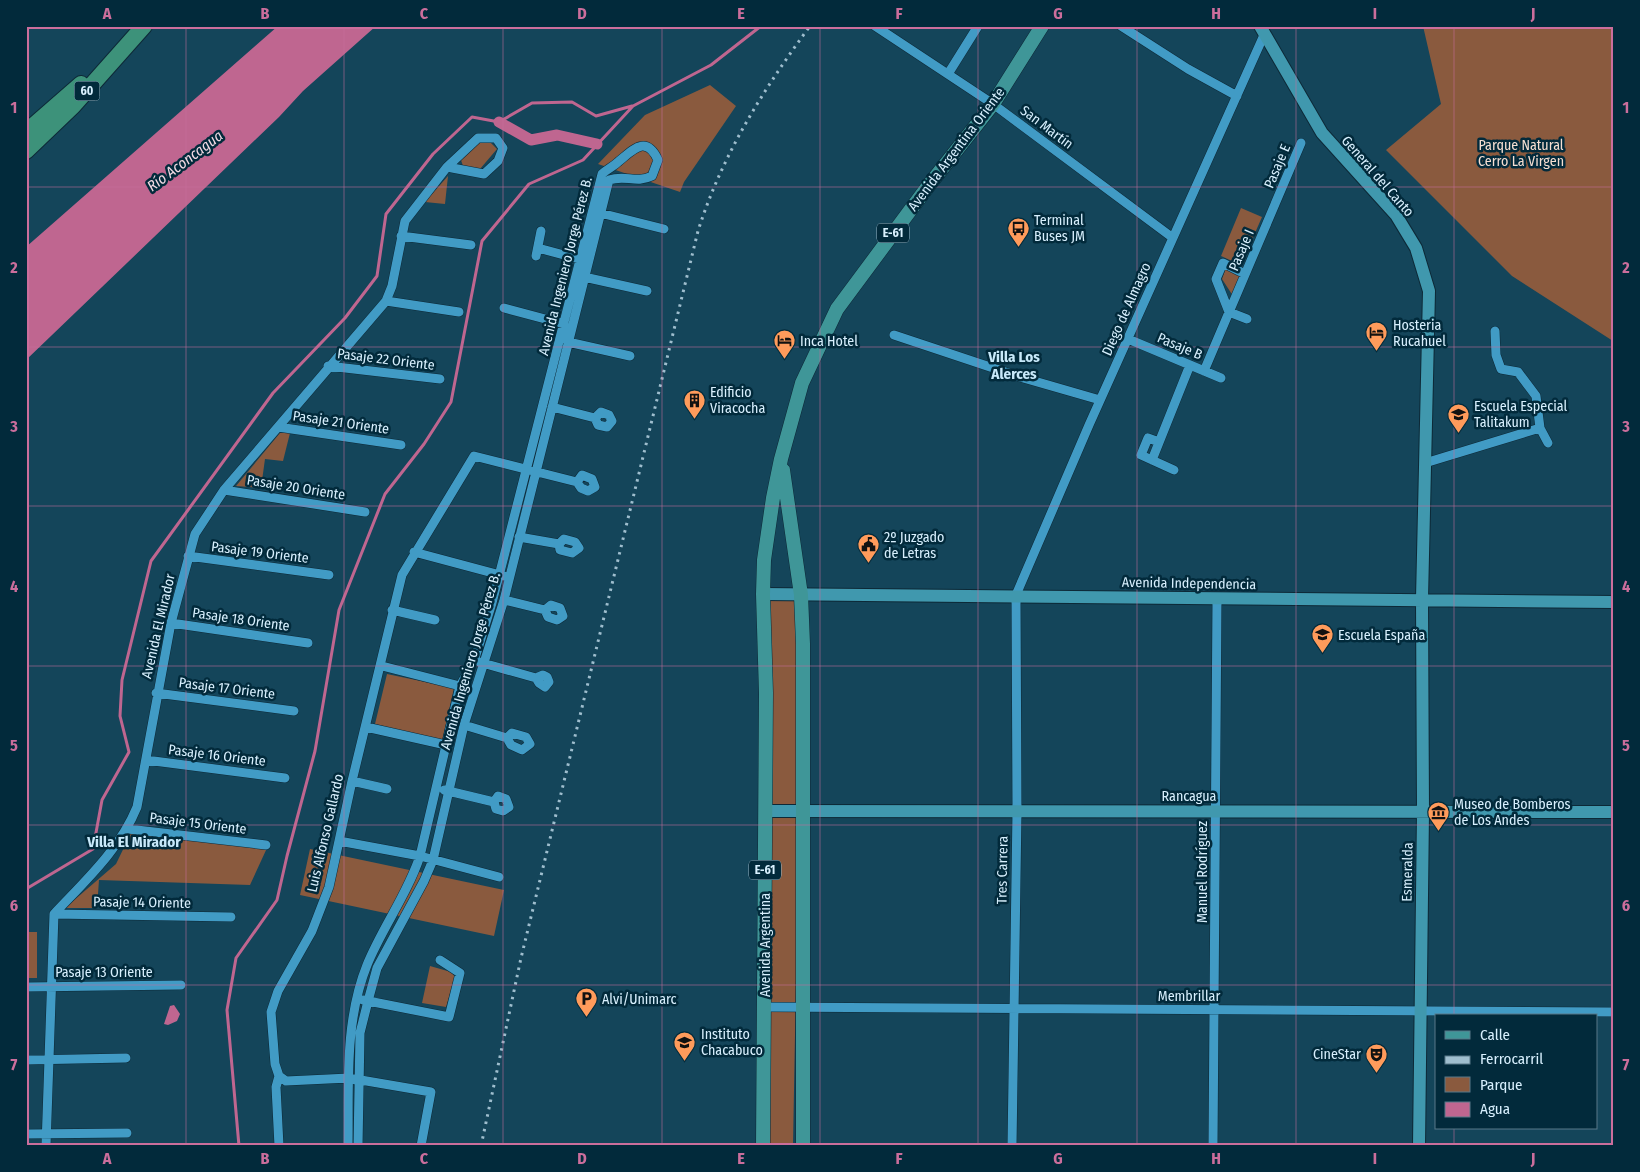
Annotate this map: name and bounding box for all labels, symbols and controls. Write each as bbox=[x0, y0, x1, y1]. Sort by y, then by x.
text: A bbox=[102, 4, 112, 23]
text: B bbox=[261, 4, 270, 23]
text: C bbox=[420, 4, 429, 23]
text: D bbox=[577, 4, 587, 23]
text: E bbox=[737, 4, 745, 23]
text: F bbox=[895, 4, 903, 23]
text: G bbox=[1053, 4, 1063, 23]
text: H bbox=[1211, 4, 1221, 23]
text: I bbox=[1373, 4, 1377, 23]
text: J bbox=[1530, 4, 1535, 23]
road number: 60 bbox=[74, 82, 100, 100]
street label: Avenida Argentina Oriente bbox=[904, 84, 1008, 214]
text: 1 bbox=[11, 98, 17, 117]
text: 1 bbox=[1623, 98, 1629, 117]
street label: San Martín bbox=[1017, 102, 1076, 153]
water label: Río Aconcagua bbox=[144, 127, 227, 195]
street label: General del Canto bbox=[1338, 132, 1417, 220]
park label: Parque Natural Cerro La Virgen bbox=[1478, 137, 1564, 170]
street label: Pasaje E bbox=[1261, 141, 1294, 191]
street label: Avenida Ingeniero Jorge Pérez B. bbox=[535, 175, 596, 357]
place label: Terminal Buses JM bbox=[1034, 212, 1085, 245]
bus stop icon: Terminal Buses JM bbox=[1006, 216, 1030, 247]
road number: E-61 bbox=[877, 224, 909, 242]
street label: Pasaje I bbox=[1225, 227, 1258, 273]
text: 2 bbox=[9, 258, 18, 277]
text: 2 bbox=[1621, 258, 1630, 277]
street label: Diego de Almagro bbox=[1098, 260, 1155, 358]
place label: Hosteria Rucahuel bbox=[1393, 317, 1446, 350]
hotel icon: Hosteria Rucahuel bbox=[1365, 321, 1389, 352]
hotel icon: Inca Hotel bbox=[772, 329, 796, 360]
street label: Pasaje B bbox=[1155, 329, 1205, 364]
place label: Inca Hotel bbox=[800, 333, 858, 350]
street label: Pasaje 22 Oriente bbox=[336, 345, 436, 374]
district label: Villa Los Alerces bbox=[987, 348, 1040, 383]
place label: Edificio Viracocha bbox=[710, 384, 765, 417]
building icon: Edificio Viracocha bbox=[682, 388, 706, 419]
place label: Escuela Especial Talitakum bbox=[1474, 398, 1567, 431]
school or university icon: Escuela Especial Talitakum bbox=[1446, 402, 1470, 433]
street label: Pasaje 21 Oriente bbox=[292, 407, 390, 438]
text: 3 bbox=[9, 417, 18, 436]
text: 3 bbox=[1621, 417, 1630, 436]
street label: Pasaje 20 Oriente bbox=[246, 471, 346, 504]
place label: 2º Juzgado de Letras bbox=[884, 529, 944, 562]
public building icon: 2º Juzgado de Letras bbox=[856, 533, 880, 564]
street label: Pasaje 19 Oriente bbox=[210, 538, 310, 567]
street label: Avenida Ingeniero Jorge Pérez B. bbox=[437, 571, 504, 752]
street label: Avenida El Mirador bbox=[138, 572, 179, 680]
street label: Avenida Independencia bbox=[1122, 574, 1256, 593]
text: 4 bbox=[10, 577, 18, 596]
text: 4 bbox=[1622, 577, 1630, 596]
street label: Pasaje 18 Oriente bbox=[191, 604, 291, 635]
school or university icon: Escuela España bbox=[1310, 623, 1334, 654]
place label: Escuela España bbox=[1338, 627, 1425, 644]
street label: Pasaje 17 Oriente bbox=[178, 674, 276, 703]
text: 5 bbox=[10, 736, 18, 755]
text: 5 bbox=[1622, 736, 1630, 755]
street label: Pasaje 16 Oriente bbox=[167, 741, 267, 770]
street label: Luis Alfonso Gallardo bbox=[304, 772, 347, 894]
street label: Rancagua bbox=[1162, 788, 1217, 805]
place label: Museo de Bomberos de Los Andes bbox=[1454, 796, 1571, 829]
museum icon: Museo de Bomberos de Los Andes bbox=[1426, 800, 1450, 831]
street label: Pasaje 15 Oriente bbox=[148, 809, 248, 838]
street label: Manuel Rodríguez bbox=[1194, 820, 1211, 923]
district label: Villa El Mirador bbox=[86, 833, 181, 851]
street label: Tres Carrera bbox=[993, 836, 1012, 904]
street label: Esmeralda bbox=[1398, 842, 1417, 902]
road number: E-61 bbox=[749, 860, 781, 880]
street label: Pasaje 14 Oriente bbox=[93, 893, 191, 912]
street label: Avenida Argentina bbox=[757, 893, 774, 997]
text: 6 bbox=[10, 896, 18, 915]
text: 6 bbox=[1622, 896, 1630, 915]
street label: Pasaje 13 Oriente bbox=[55, 964, 153, 981]
parking icon: Alvi/Unimarc bbox=[574, 987, 598, 1018]
street label: Membrillar bbox=[1158, 988, 1220, 1005]
place label: Alvi/Unimarc bbox=[602, 991, 676, 1008]
legend bbox=[1435, 1014, 1598, 1130]
place label: Instituto Chacabuco bbox=[701, 1026, 763, 1059]
text: Calle bbox=[1480, 1026, 1510, 1044]
school or university icon: Instituto Chacabuco bbox=[673, 1030, 697, 1061]
theatre icon: CineStar bbox=[1365, 1042, 1389, 1073]
place label: CineStar bbox=[1313, 1046, 1361, 1063]
text: Ferrocarril bbox=[1480, 1050, 1543, 1068]
text: 7 bbox=[11, 1055, 18, 1074]
text: 7 bbox=[1623, 1055, 1630, 1074]
text: Parque bbox=[1480, 1076, 1523, 1094]
text: Agua bbox=[1480, 1100, 1510, 1118]
text: A bbox=[102, 1149, 112, 1168]
text: B bbox=[261, 1149, 270, 1168]
text: C bbox=[420, 1149, 429, 1168]
text: D bbox=[577, 1149, 587, 1168]
text: E bbox=[737, 1149, 745, 1168]
text: F bbox=[895, 1149, 903, 1168]
text: G bbox=[1053, 1149, 1063, 1168]
text: H bbox=[1211, 1149, 1221, 1168]
text: I bbox=[1373, 1149, 1377, 1168]
text: J bbox=[1530, 1149, 1535, 1168]

